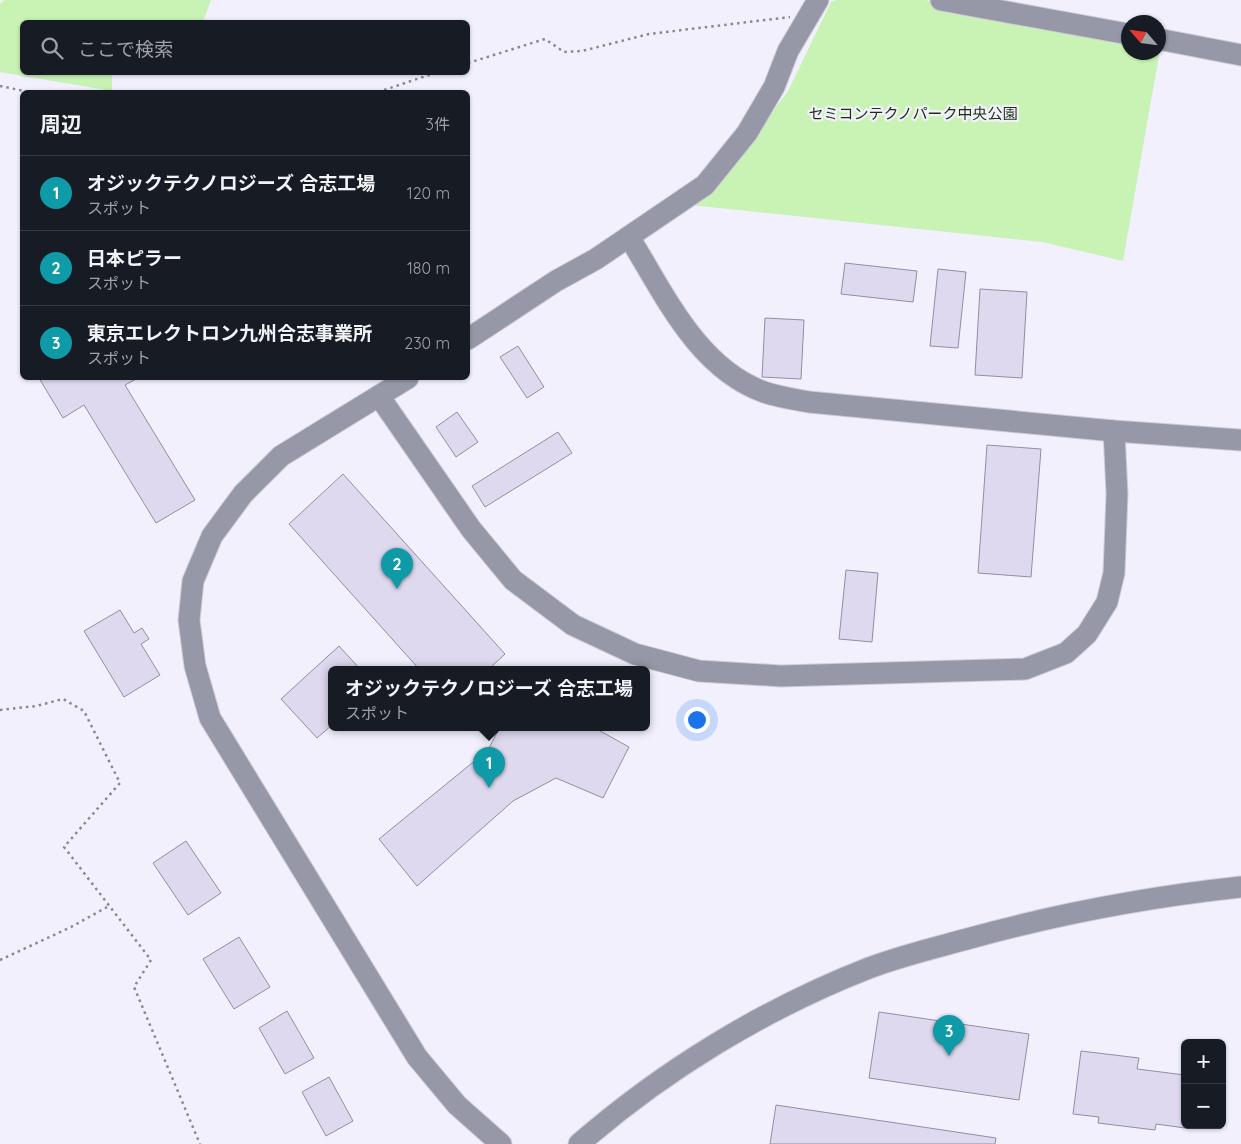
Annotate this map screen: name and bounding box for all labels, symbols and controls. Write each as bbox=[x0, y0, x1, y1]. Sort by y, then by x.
north arrow bbox=[1121, 15, 1166, 60]
search box bbox=[20, 20, 470, 75]
icon: search bbox=[38, 34, 66, 62]
text: ここで検索 bbox=[78, 37, 173, 61]
park label: セミコンテクノパーク中央公園 bbox=[808, 104, 1018, 123]
text: 周辺 bbox=[40, 111, 82, 137]
text: 3件 bbox=[426, 114, 450, 134]
text: オジックテクノロジーズ 合志工場 bbox=[87, 171, 375, 195]
text: 1 bbox=[53, 183, 59, 203]
text: 120 m bbox=[407, 183, 450, 203]
text: スポット bbox=[87, 198, 151, 218]
text: 日本ピラー bbox=[87, 246, 182, 270]
text: 2 bbox=[51, 258, 61, 278]
text: 180 m bbox=[407, 258, 450, 278]
text: スポット bbox=[87, 273, 151, 293]
text: 東京エレクトロン九州合志事業所 bbox=[87, 321, 372, 345]
text: 3 bbox=[52, 333, 60, 353]
text: 230 m bbox=[404, 333, 450, 353]
text: スポット bbox=[87, 348, 151, 368]
pin: 2 bbox=[381, 548, 413, 589]
popup bbox=[328, 666, 650, 731]
text: オジックテクノロジーズ 合志工場 bbox=[345, 676, 633, 700]
text: スポット bbox=[345, 703, 409, 723]
your location bbox=[684, 707, 710, 733]
pin: 1 bbox=[473, 747, 505, 788]
pin: 3 bbox=[933, 1015, 965, 1056]
map controls bbox=[1181, 1039, 1226, 1129]
button: + bbox=[1181, 1039, 1226, 1084]
button: − bbox=[1181, 1084, 1226, 1129]

